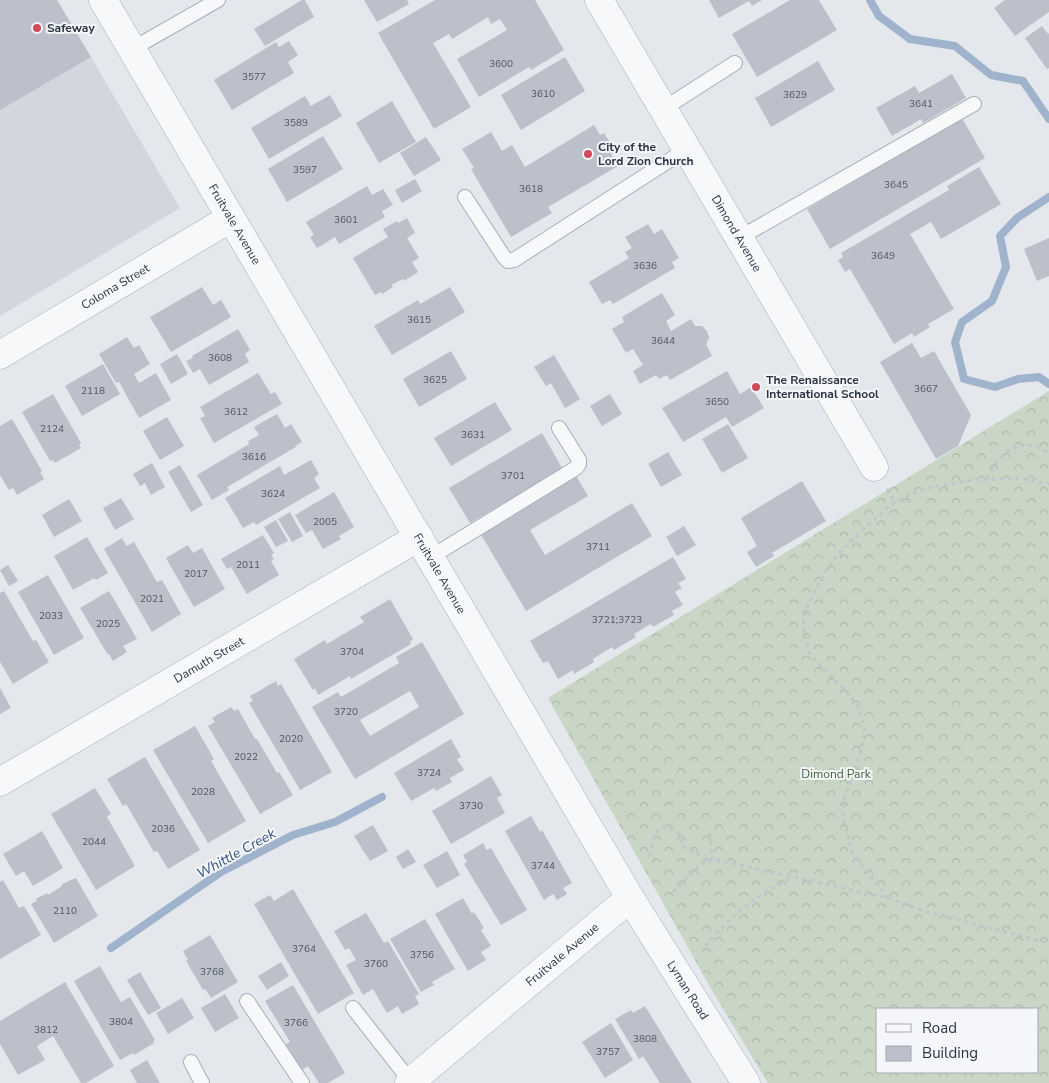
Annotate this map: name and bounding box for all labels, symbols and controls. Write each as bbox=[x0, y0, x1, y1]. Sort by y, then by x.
place label: Safeway bbox=[47, 20, 95, 36]
marker: Safeway bbox=[31, 22, 43, 34]
house number: 3600 bbox=[489, 57, 513, 71]
house number: 3577 bbox=[242, 70, 266, 84]
house number: 3610 bbox=[531, 87, 555, 101]
house number: 3629 bbox=[783, 88, 807, 102]
house number: 3641 bbox=[909, 97, 933, 111]
house number: 3589 bbox=[284, 116, 308, 130]
place label: City of the Lord Zion Church bbox=[598, 139, 694, 169]
marker: City of the Lord Zion Church bbox=[582, 148, 594, 160]
house number: 3597 bbox=[293, 163, 317, 177]
house number: 3645 bbox=[884, 178, 908, 192]
street label: Fruitvale Avenue bbox=[205, 181, 264, 267]
house number: 3618 bbox=[519, 182, 543, 196]
street label: Dimond Avenue bbox=[708, 192, 765, 275]
house number: 3601 bbox=[334, 213, 358, 227]
house number: 3649 bbox=[871, 249, 895, 263]
house number: 3636 bbox=[633, 259, 657, 273]
street label: Coloma Street bbox=[78, 260, 153, 313]
house number: 3615 bbox=[407, 313, 431, 327]
house number: 3644 bbox=[651, 334, 675, 348]
house number: 3608 bbox=[208, 351, 232, 365]
place label: The Renaissance International School bbox=[766, 372, 879, 402]
house number: 3625 bbox=[423, 373, 447, 387]
marker: The Renaissance International School bbox=[750, 381, 762, 393]
house number: 3667 bbox=[914, 382, 938, 396]
house number: 2118 bbox=[81, 384, 105, 398]
house number: 3650 bbox=[705, 395, 729, 409]
house number: 3612 bbox=[224, 405, 248, 419]
house number: 2124 bbox=[40, 422, 64, 436]
house number: 3631 bbox=[461, 428, 485, 442]
house number: 3616 bbox=[242, 450, 266, 464]
house number: 3701 bbox=[501, 469, 525, 483]
house number: 3624 bbox=[261, 487, 285, 501]
house number: 2005 bbox=[313, 515, 337, 529]
street label: Fruitvale Avenue bbox=[410, 530, 469, 617]
house number: 3711 bbox=[586, 540, 610, 554]
house number: 2011 bbox=[236, 558, 260, 572]
house number: 2017 bbox=[184, 567, 208, 581]
house number: 2021 bbox=[140, 592, 164, 606]
house number: 2033 bbox=[39, 609, 63, 623]
house number: 3721;3723 bbox=[592, 613, 642, 627]
house number: 2025 bbox=[96, 617, 120, 631]
street label: Damuth Street bbox=[171, 633, 248, 687]
house number: 3704 bbox=[340, 645, 364, 659]
house number: 3720 bbox=[334, 705, 358, 719]
house number: 2020 bbox=[279, 732, 303, 746]
house number: 2022 bbox=[234, 750, 258, 764]
house number: 3724 bbox=[417, 766, 441, 780]
park label: Dimond Park bbox=[801, 766, 872, 782]
house number: 2028 bbox=[191, 785, 215, 799]
house number: 3730 bbox=[459, 799, 483, 813]
house number: 2036 bbox=[151, 822, 175, 836]
water label: Whittle Creek bbox=[193, 823, 280, 883]
house number: 2044 bbox=[82, 835, 106, 849]
house number: 3744 bbox=[531, 859, 555, 873]
house number: 2110 bbox=[53, 904, 77, 918]
street label: Fruitvale Avenue bbox=[522, 919, 602, 990]
house number: 3764 bbox=[292, 942, 316, 956]
house number: 3756 bbox=[410, 948, 434, 962]
house number: 3760 bbox=[364, 957, 388, 971]
street label: Lyman Road bbox=[663, 958, 712, 1023]
house number: 3768 bbox=[200, 965, 224, 979]
legend bbox=[876, 1008, 1039, 1073]
house number: 3804 bbox=[109, 1015, 133, 1029]
house number: 3766 bbox=[284, 1016, 308, 1030]
text: Road bbox=[922, 1018, 957, 1038]
house number: 3812 bbox=[34, 1023, 58, 1037]
house number: 3808 bbox=[633, 1032, 657, 1046]
text: Building bbox=[922, 1043, 978, 1063]
house number: 3757 bbox=[596, 1045, 620, 1059]

